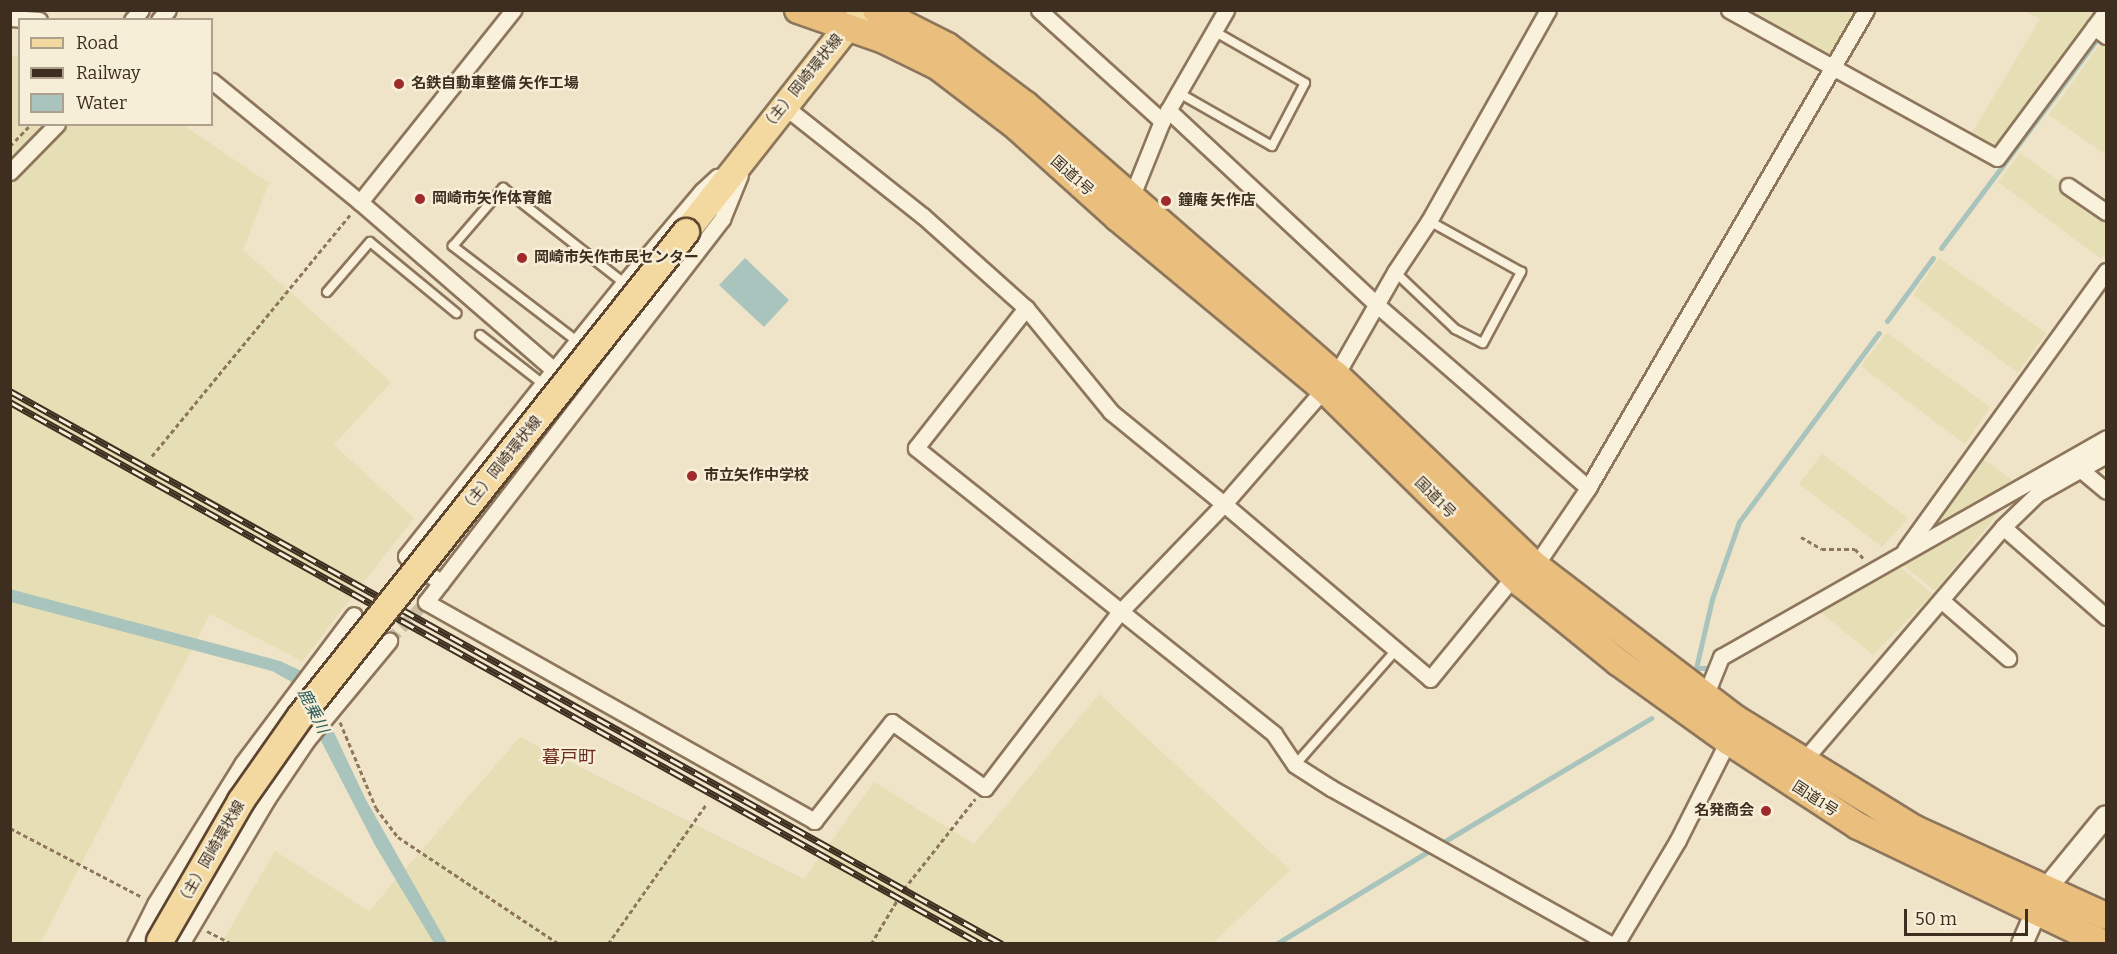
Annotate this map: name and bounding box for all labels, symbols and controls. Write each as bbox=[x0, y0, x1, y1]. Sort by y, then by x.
legend bbox=[18, 18, 213, 126]
street label: （主）岡崎環状線 bbox=[757, 31, 847, 135]
text: Road bbox=[76, 32, 118, 54]
text: Railway bbox=[76, 62, 140, 84]
place label: 名鉄自動車整備 矢作工場 bbox=[411, 75, 579, 93]
marker: 名鉄自動車整備 矢作工場 bbox=[392, 77, 406, 91]
text: Water bbox=[76, 92, 127, 114]
street label: 国道1号 bbox=[1047, 152, 1097, 200]
place label: 岡崎市矢作体育館 bbox=[432, 190, 552, 208]
marker: 岡崎市矢作体育館 bbox=[413, 192, 427, 206]
place label: 鐘庵 矢作店 bbox=[1178, 192, 1256, 210]
marker: 鐘庵 矢作店 bbox=[1159, 194, 1173, 208]
place label: 岡崎市矢作市民センター bbox=[534, 249, 699, 267]
marker: 岡崎市矢作市民センター bbox=[515, 251, 529, 265]
street label: （主）岡崎環状線 bbox=[456, 413, 546, 517]
place label: 市立矢作中学校 bbox=[704, 467, 809, 485]
marker: 市立矢作中学校 bbox=[685, 469, 699, 483]
street label: 国道1号 bbox=[1411, 474, 1459, 522]
water label: 鹿乗川 bbox=[294, 685, 332, 737]
district label: 暮戸町 bbox=[542, 746, 596, 768]
street label: 国道1号 bbox=[1789, 778, 1841, 820]
street label: （主）岡崎環状線 bbox=[173, 798, 249, 910]
place label: 名発商会 bbox=[1694, 802, 1754, 820]
marker: 名発商会 bbox=[1759, 804, 1773, 818]
scale bar bbox=[1907, 897, 2032, 935]
text: 50 m bbox=[1915, 908, 1957, 930]

